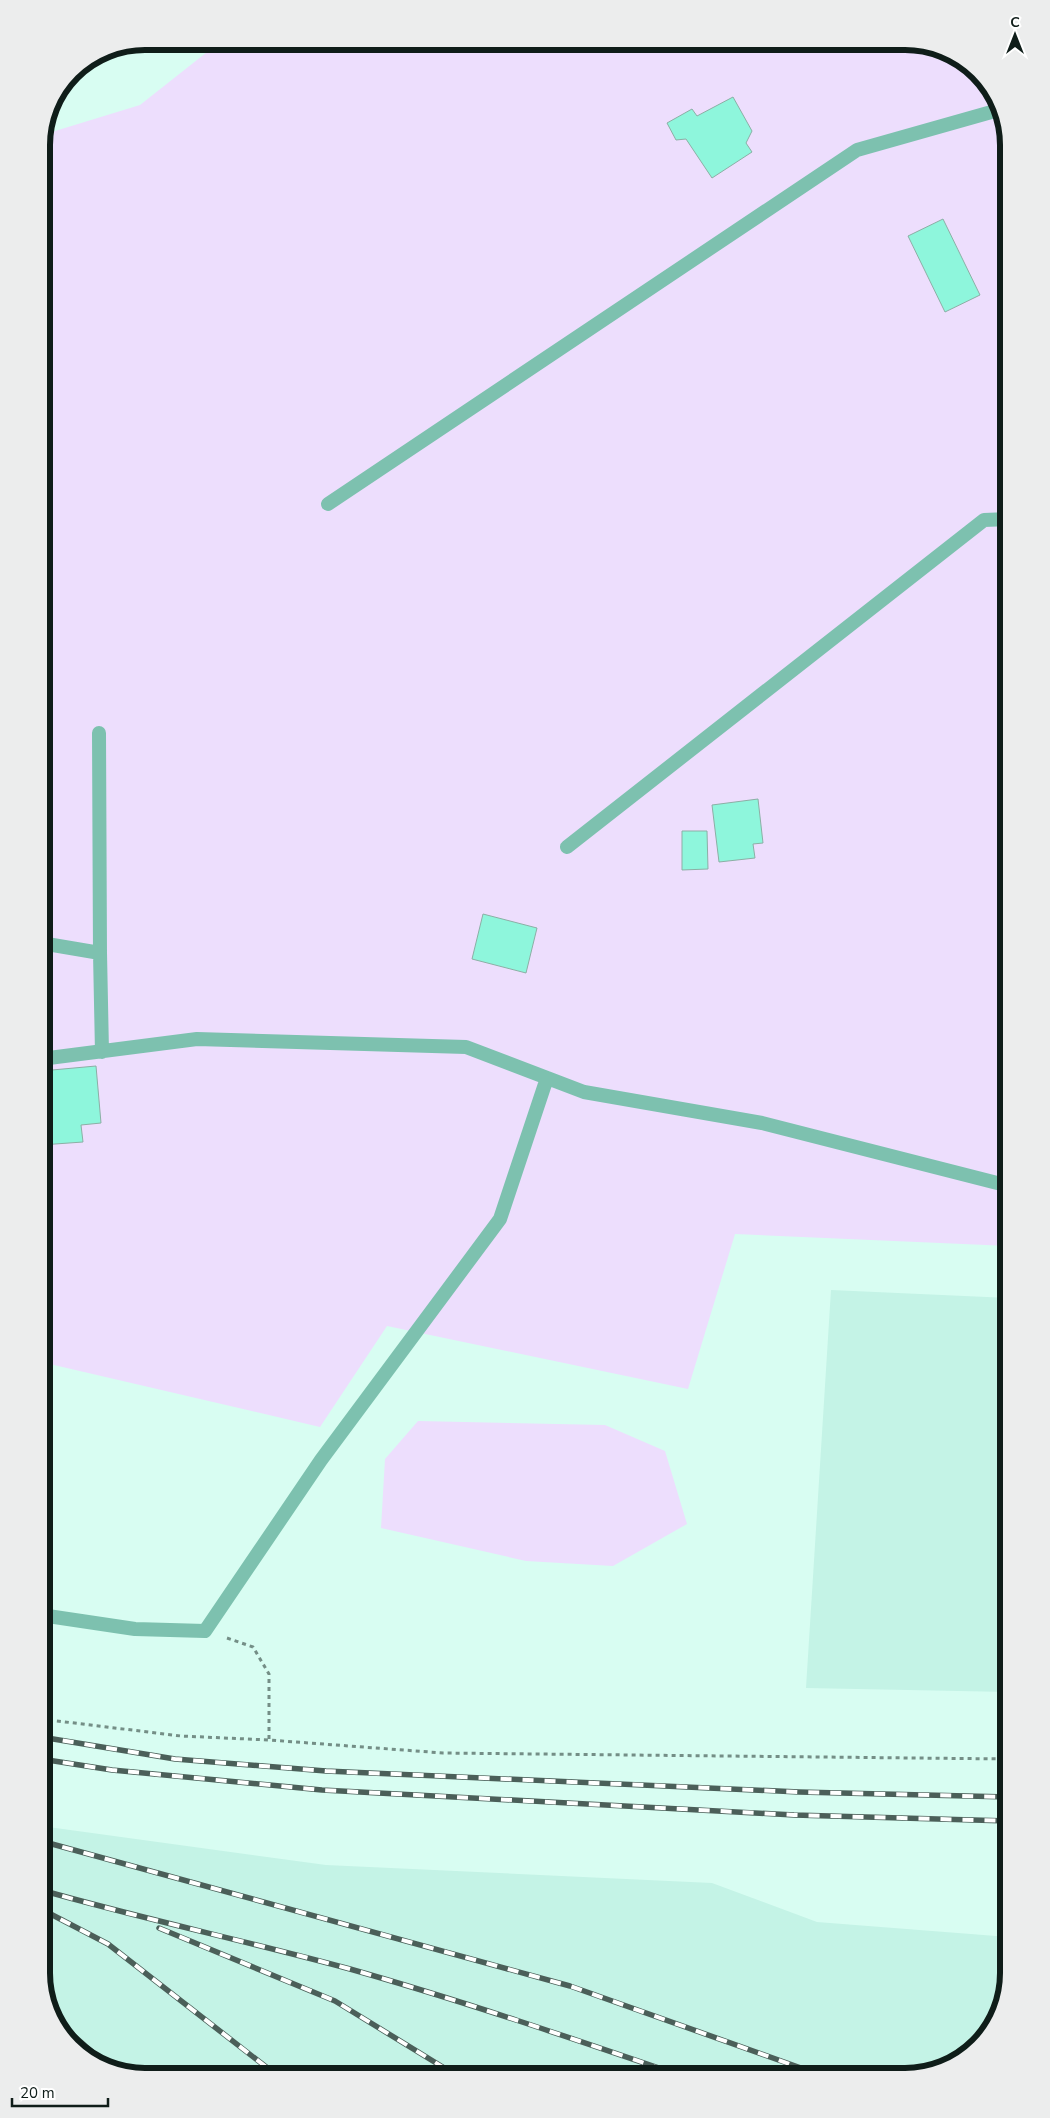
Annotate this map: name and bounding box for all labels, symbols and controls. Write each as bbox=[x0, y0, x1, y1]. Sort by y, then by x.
north arrow bbox=[990, 10, 1040, 60]
text: С bbox=[1010, 13, 1020, 32]
scale bar bbox=[12, 2076, 109, 2108]
text: 20 m bbox=[20, 2083, 55, 2103]

